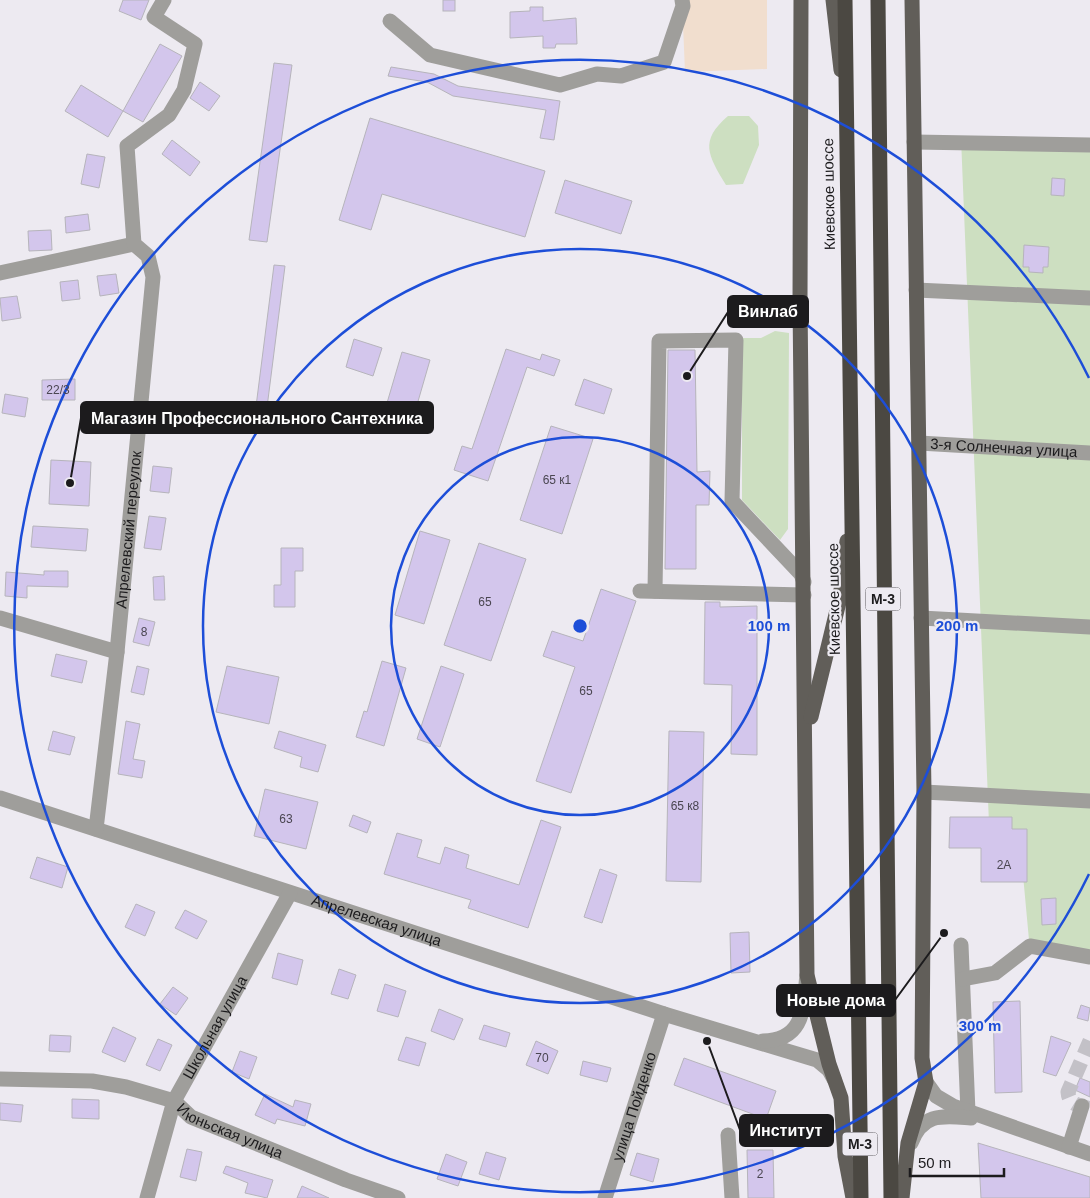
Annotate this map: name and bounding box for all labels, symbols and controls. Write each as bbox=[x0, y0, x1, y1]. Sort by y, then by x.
street label: Киевское шоссе bbox=[819, 138, 838, 250]
callout: Винлаб bbox=[728, 296, 808, 327]
text: Винлаб bbox=[738, 303, 798, 320]
house number: 22/3 bbox=[46, 383, 70, 397]
callout: Магазин Профессионального Сантехника bbox=[81, 402, 433, 433]
text: Магазин Профессионального Сантехника bbox=[91, 410, 423, 427]
street label: 3-я Солнечная улица bbox=[930, 435, 1079, 460]
street label: Апрелевский переулок bbox=[112, 450, 144, 609]
house number: 65 к1 bbox=[543, 473, 572, 487]
street label: Киевское шоссе bbox=[824, 543, 843, 655]
road number: М-3 bbox=[866, 588, 900, 610]
house number: 65 bbox=[478, 595, 492, 609]
centre of rings bbox=[571, 617, 589, 635]
text: 100 m bbox=[748, 617, 790, 634]
text: 200 m bbox=[936, 617, 978, 634]
house number: 8 bbox=[141, 625, 148, 639]
house number: 65 bbox=[579, 684, 593, 698]
house number: 65 к8 bbox=[671, 799, 700, 813]
house number: 63 bbox=[279, 812, 293, 826]
house number: 2А bbox=[997, 858, 1011, 872]
street label: Апрелевская улица bbox=[310, 891, 444, 949]
street label: Школьная улица bbox=[179, 972, 250, 1082]
callout: Новые дома bbox=[777, 985, 895, 1016]
text: Новые дома bbox=[787, 992, 885, 1009]
text: 300 m bbox=[959, 1017, 1001, 1034]
street label: улица Пойденко bbox=[608, 1050, 659, 1163]
house number: 70 bbox=[535, 1051, 549, 1065]
street label: Июньская улица bbox=[174, 1099, 286, 1162]
callout: Институт bbox=[740, 1115, 833, 1146]
text: Институт bbox=[750, 1122, 823, 1139]
road number: М-3 bbox=[842, 1132, 878, 1156]
scale bar bbox=[910, 1146, 1004, 1178]
text: 50 m bbox=[918, 1154, 951, 1171]
house number: 2 bbox=[757, 1167, 764, 1181]

